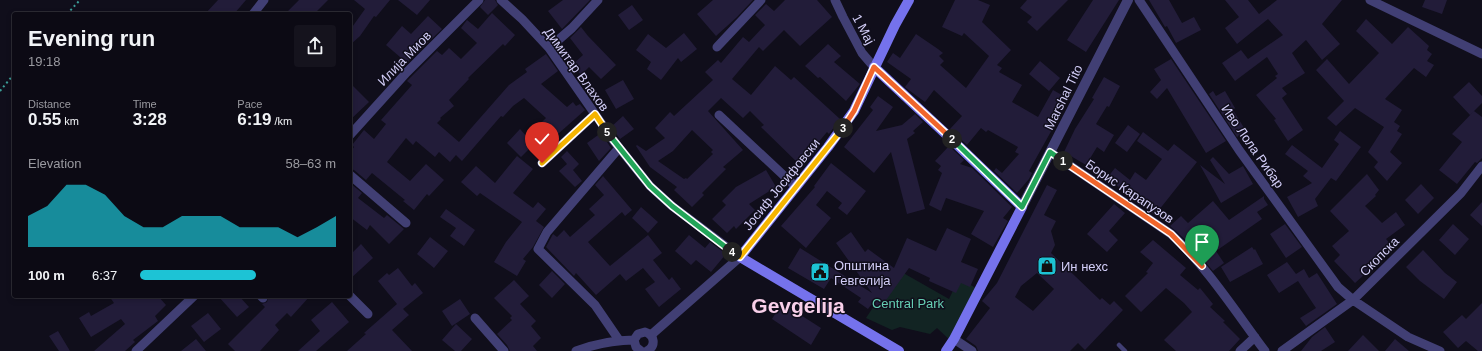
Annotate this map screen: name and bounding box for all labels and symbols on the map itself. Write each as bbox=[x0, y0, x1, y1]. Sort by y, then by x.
street label: 1 Мај bbox=[849, 12, 878, 47]
street label: Димитар Влахов bbox=[541, 24, 612, 114]
street label: Илија Миов bbox=[375, 28, 434, 89]
street label: Marshal Tito bbox=[1041, 62, 1086, 132]
street label: Иво Лола Рибар bbox=[1218, 102, 1287, 191]
pin: 3 bbox=[833, 118, 853, 138]
pin bbox=[525, 122, 559, 163]
pin: 5 bbox=[597, 122, 617, 142]
pin: 2 bbox=[942, 129, 962, 149]
street label: Јосиф Јосифовски bbox=[740, 136, 823, 233]
pin: 1 bbox=[1053, 151, 1073, 171]
street label: Борис Карапузов bbox=[1083, 156, 1177, 227]
pin bbox=[1185, 225, 1219, 266]
street label: Скопска bbox=[1357, 233, 1403, 279]
pin: 4 bbox=[722, 242, 742, 262]
shop icon: Ин нехс bbox=[1036, 255, 1058, 277]
place label: Општина Гевгелија bbox=[834, 258, 891, 288]
place label: Ин нехс bbox=[1061, 259, 1109, 274]
public building icon: Општина Гевгелија bbox=[809, 261, 831, 283]
district label: Gevgelija bbox=[751, 294, 845, 317]
park label: Central Park bbox=[872, 296, 945, 311]

